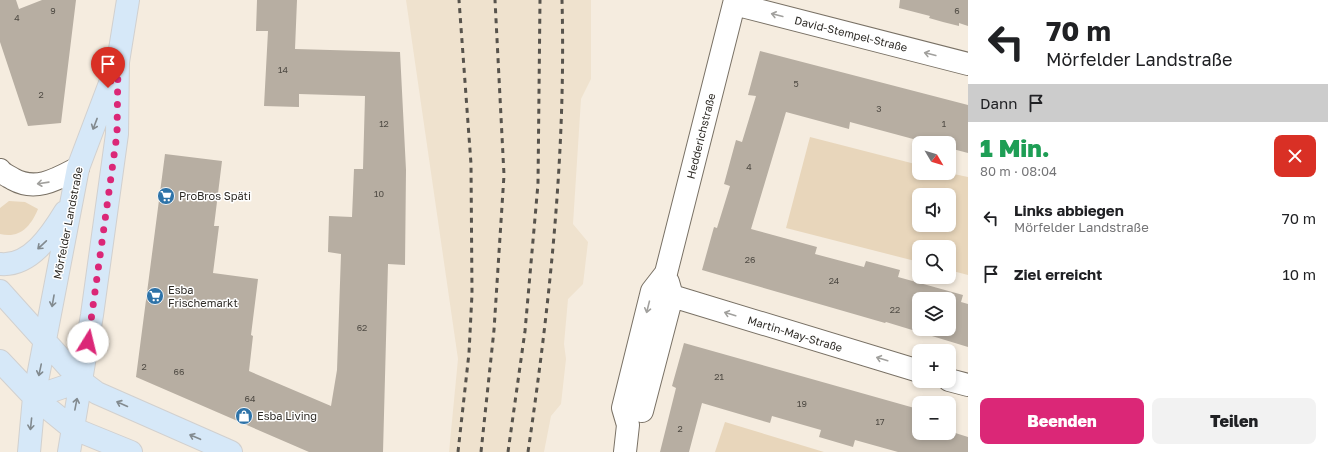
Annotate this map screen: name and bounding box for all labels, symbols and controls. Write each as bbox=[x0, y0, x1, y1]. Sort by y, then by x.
house number: 9 bbox=[50, 5, 56, 16]
house number: 6 bbox=[954, 5, 960, 16]
one-way arrow bbox=[771, 11, 784, 19]
house number: 4 bbox=[14, 12, 20, 23]
street label: David-Stempel-Straße bbox=[793, 13, 909, 54]
text: 70 m bbox=[1046, 14, 1111, 47]
icon: left bbox=[980, 16, 1032, 68]
pin bbox=[91, 47, 125, 88]
text: Mörfelder Landstraße bbox=[1046, 48, 1232, 70]
one-way arrow bbox=[924, 50, 937, 58]
icon: arrive bbox=[97, 53, 119, 75]
house number: 14 bbox=[278, 64, 288, 75]
house number: 5 bbox=[793, 78, 799, 89]
house number: 2 bbox=[38, 89, 44, 100]
street label: Hedderichstraße bbox=[684, 92, 717, 180]
icon: arrive bbox=[1025, 92, 1047, 114]
text: Dann bbox=[980, 94, 1017, 112]
house number: 3 bbox=[876, 103, 882, 114]
one-way arrow bbox=[90, 118, 98, 130]
house number: 12 bbox=[379, 118, 389, 129]
house number: 1 bbox=[942, 118, 947, 129]
text: 1 Min. bbox=[980, 133, 1050, 162]
button: close bbox=[1274, 135, 1316, 177]
north arrow bbox=[912, 136, 956, 180]
map controls bbox=[912, 136, 956, 440]
house number: 4 bbox=[746, 161, 752, 172]
text: 80 m · 08:04 bbox=[980, 163, 1057, 179]
street label: Mörfelder Landstraße bbox=[50, 166, 85, 280]
one-way arrow bbox=[37, 179, 50, 187]
supermarket icon: ProBros Späti bbox=[156, 186, 176, 206]
house number: 10 bbox=[374, 188, 384, 199]
button: sound bbox=[912, 188, 956, 232]
place label: ProBros Späti bbox=[179, 189, 251, 202]
text: Links abbiegen bbox=[1014, 201, 1124, 219]
icon: left bbox=[980, 207, 1002, 229]
text: 70 m bbox=[1282, 209, 1316, 227]
text: Mörfelder Landstraße bbox=[1014, 219, 1149, 235]
one-way arrow bbox=[37, 240, 47, 250]
button: search bbox=[912, 240, 956, 284]
house number: 26 bbox=[745, 254, 755, 265]
icon: arrive bbox=[980, 263, 1002, 285]
text: Ziel erreicht bbox=[1014, 265, 1102, 283]
text: 10 m bbox=[1282, 265, 1316, 283]
house number: 24 bbox=[829, 275, 840, 286]
place label: Esba Frischemarkt bbox=[168, 283, 238, 309]
supermarket icon: Esba Frischemarkt bbox=[145, 286, 165, 306]
button: layers bbox=[912, 292, 956, 336]
one-way arrow bbox=[49, 294, 57, 307]
one-way arrow bbox=[644, 300, 652, 313]
house number: 22 bbox=[890, 304, 900, 315]
one-way arrow bbox=[724, 310, 737, 317]
street label: Martin-May-Straße bbox=[746, 313, 844, 354]
position arrow bbox=[67, 321, 109, 363]
house number: 62 bbox=[357, 322, 367, 333]
button: + bbox=[912, 344, 956, 388]
one-way arrow bbox=[875, 355, 888, 362]
house number: 2 bbox=[141, 361, 147, 372]
one-way arrow bbox=[35, 363, 43, 376]
house number: 66 bbox=[174, 366, 184, 377]
house number: 21 bbox=[714, 371, 724, 382]
house number: 64 bbox=[245, 393, 256, 404]
button: − bbox=[912, 396, 956, 440]
one-way arrow bbox=[73, 398, 81, 411]
house number: 19 bbox=[797, 398, 807, 409]
button: Beenden bbox=[980, 398, 1144, 444]
button: Teilen bbox=[1152, 398, 1316, 444]
one-way arrow bbox=[116, 400, 128, 407]
shop icon: Esba Living bbox=[234, 406, 254, 426]
place label: Esba Living bbox=[257, 409, 317, 422]
house number: 17 bbox=[875, 416, 885, 427]
one-way arrow bbox=[28, 417, 35, 430]
house number: 2 bbox=[677, 423, 683, 434]
one-way arrow bbox=[190, 432, 202, 440]

